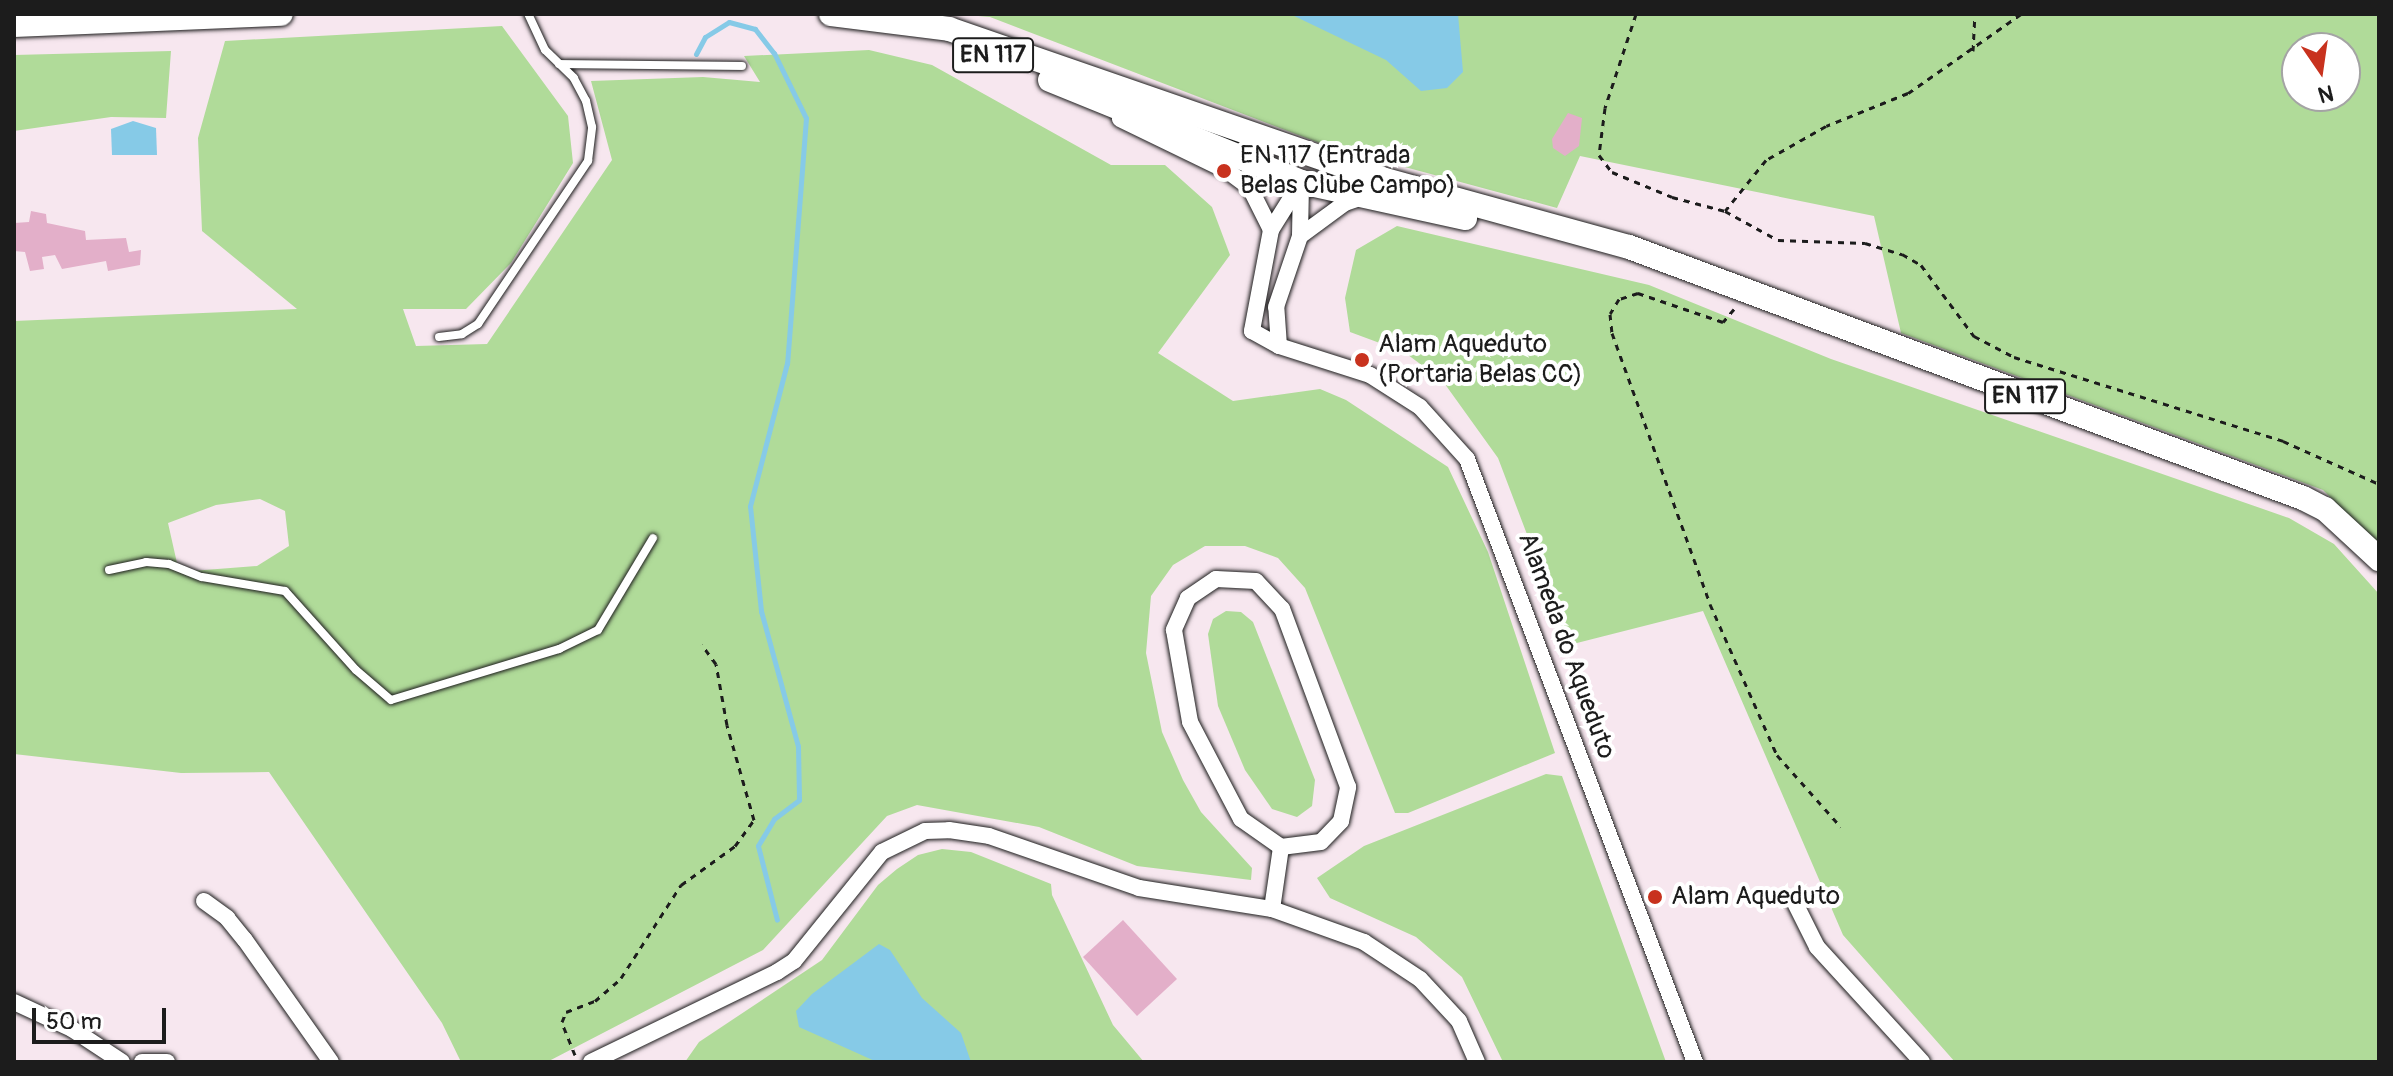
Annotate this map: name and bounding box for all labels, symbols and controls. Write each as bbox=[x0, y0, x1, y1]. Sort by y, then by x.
north arrow bbox=[2281, 32, 2361, 112]
road number: EN 117 bbox=[951, 35, 1035, 75]
text: N bbox=[2316, 78, 2336, 109]
place label: EN 117 (Entrada Belas Clube Campo) bbox=[1240, 140, 1456, 202]
marker: EN 117 (Entrada Belas Clube Campo) bbox=[1215, 162, 1233, 180]
place label: Alam Aqueduto (Portaria Belas CC) bbox=[1378, 329, 1582, 390]
marker: Alam Aqueduto (Portaria Belas CC) bbox=[1353, 351, 1371, 369]
road number: EN 117 bbox=[1983, 376, 2067, 416]
street label: Alameda do Aqueduto bbox=[1511, 529, 1621, 763]
place label: Alam Aqueduto bbox=[1671, 881, 1840, 913]
marker: Alam Aqueduto bbox=[1646, 888, 1664, 906]
scale bar bbox=[36, 992, 170, 1042]
text: 50 m bbox=[46, 1007, 102, 1036]

